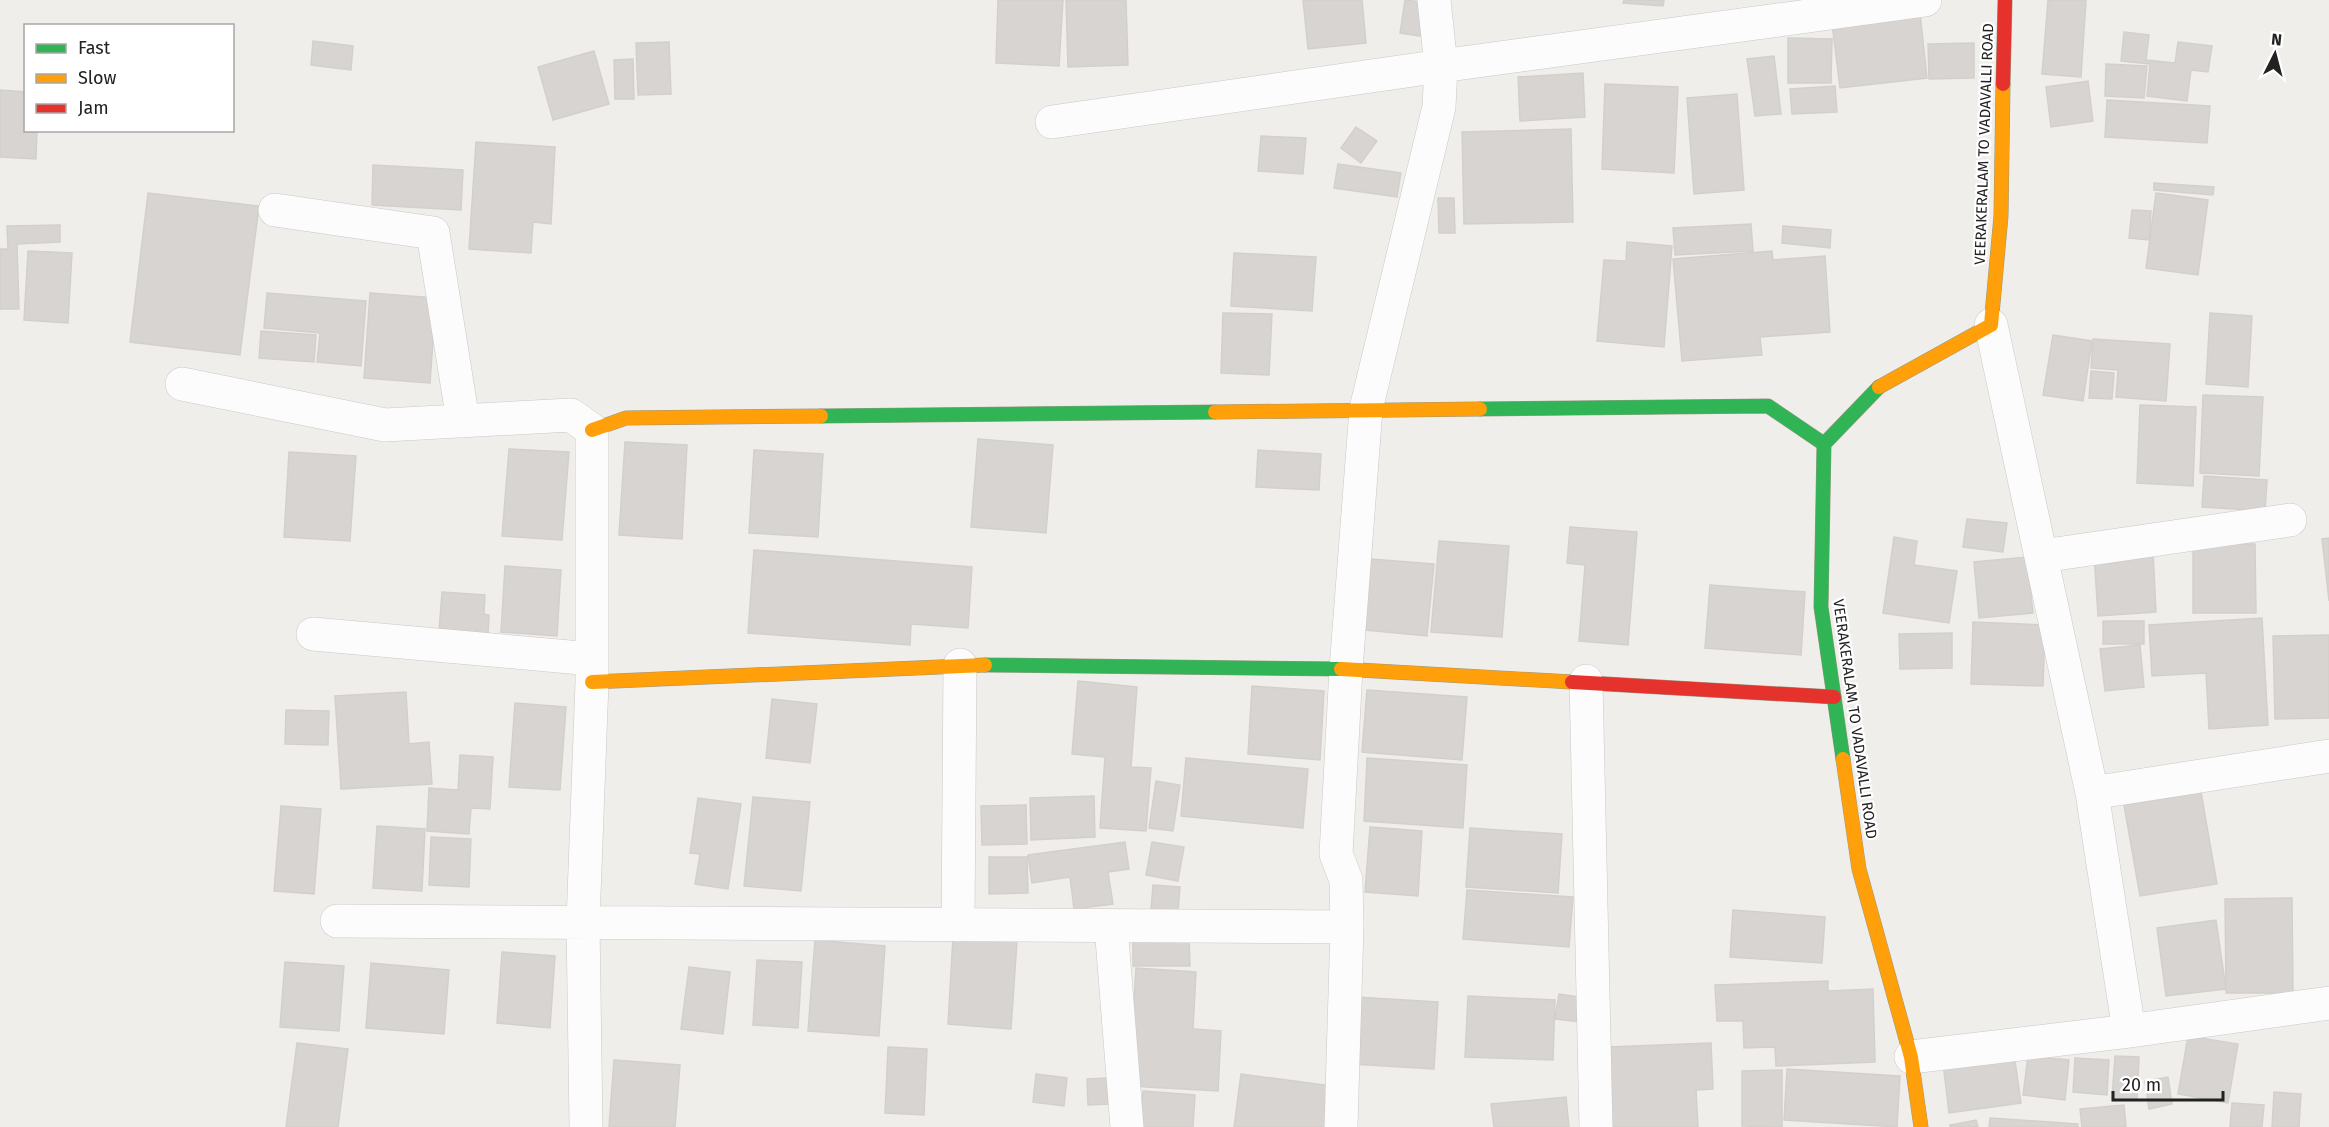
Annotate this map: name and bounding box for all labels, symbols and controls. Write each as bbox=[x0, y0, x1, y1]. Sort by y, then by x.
street label: VEERAKERALAM TO VADAVALLI ROAD bbox=[1971, 23, 1997, 265]
legend bbox=[24, 24, 234, 132]
north arrow bbox=[2245, 24, 2305, 84]
text: N bbox=[2270, 30, 2283, 50]
text: Fast bbox=[78, 37, 111, 59]
text: Slow bbox=[78, 67, 117, 89]
text: Jam bbox=[78, 97, 109, 119]
street label: VEERAKERALAM TO VADAVALLI ROAD bbox=[1829, 598, 1881, 840]
scale bar bbox=[2113, 1064, 2222, 1102]
text: 20 m bbox=[2122, 1074, 2161, 1096]

